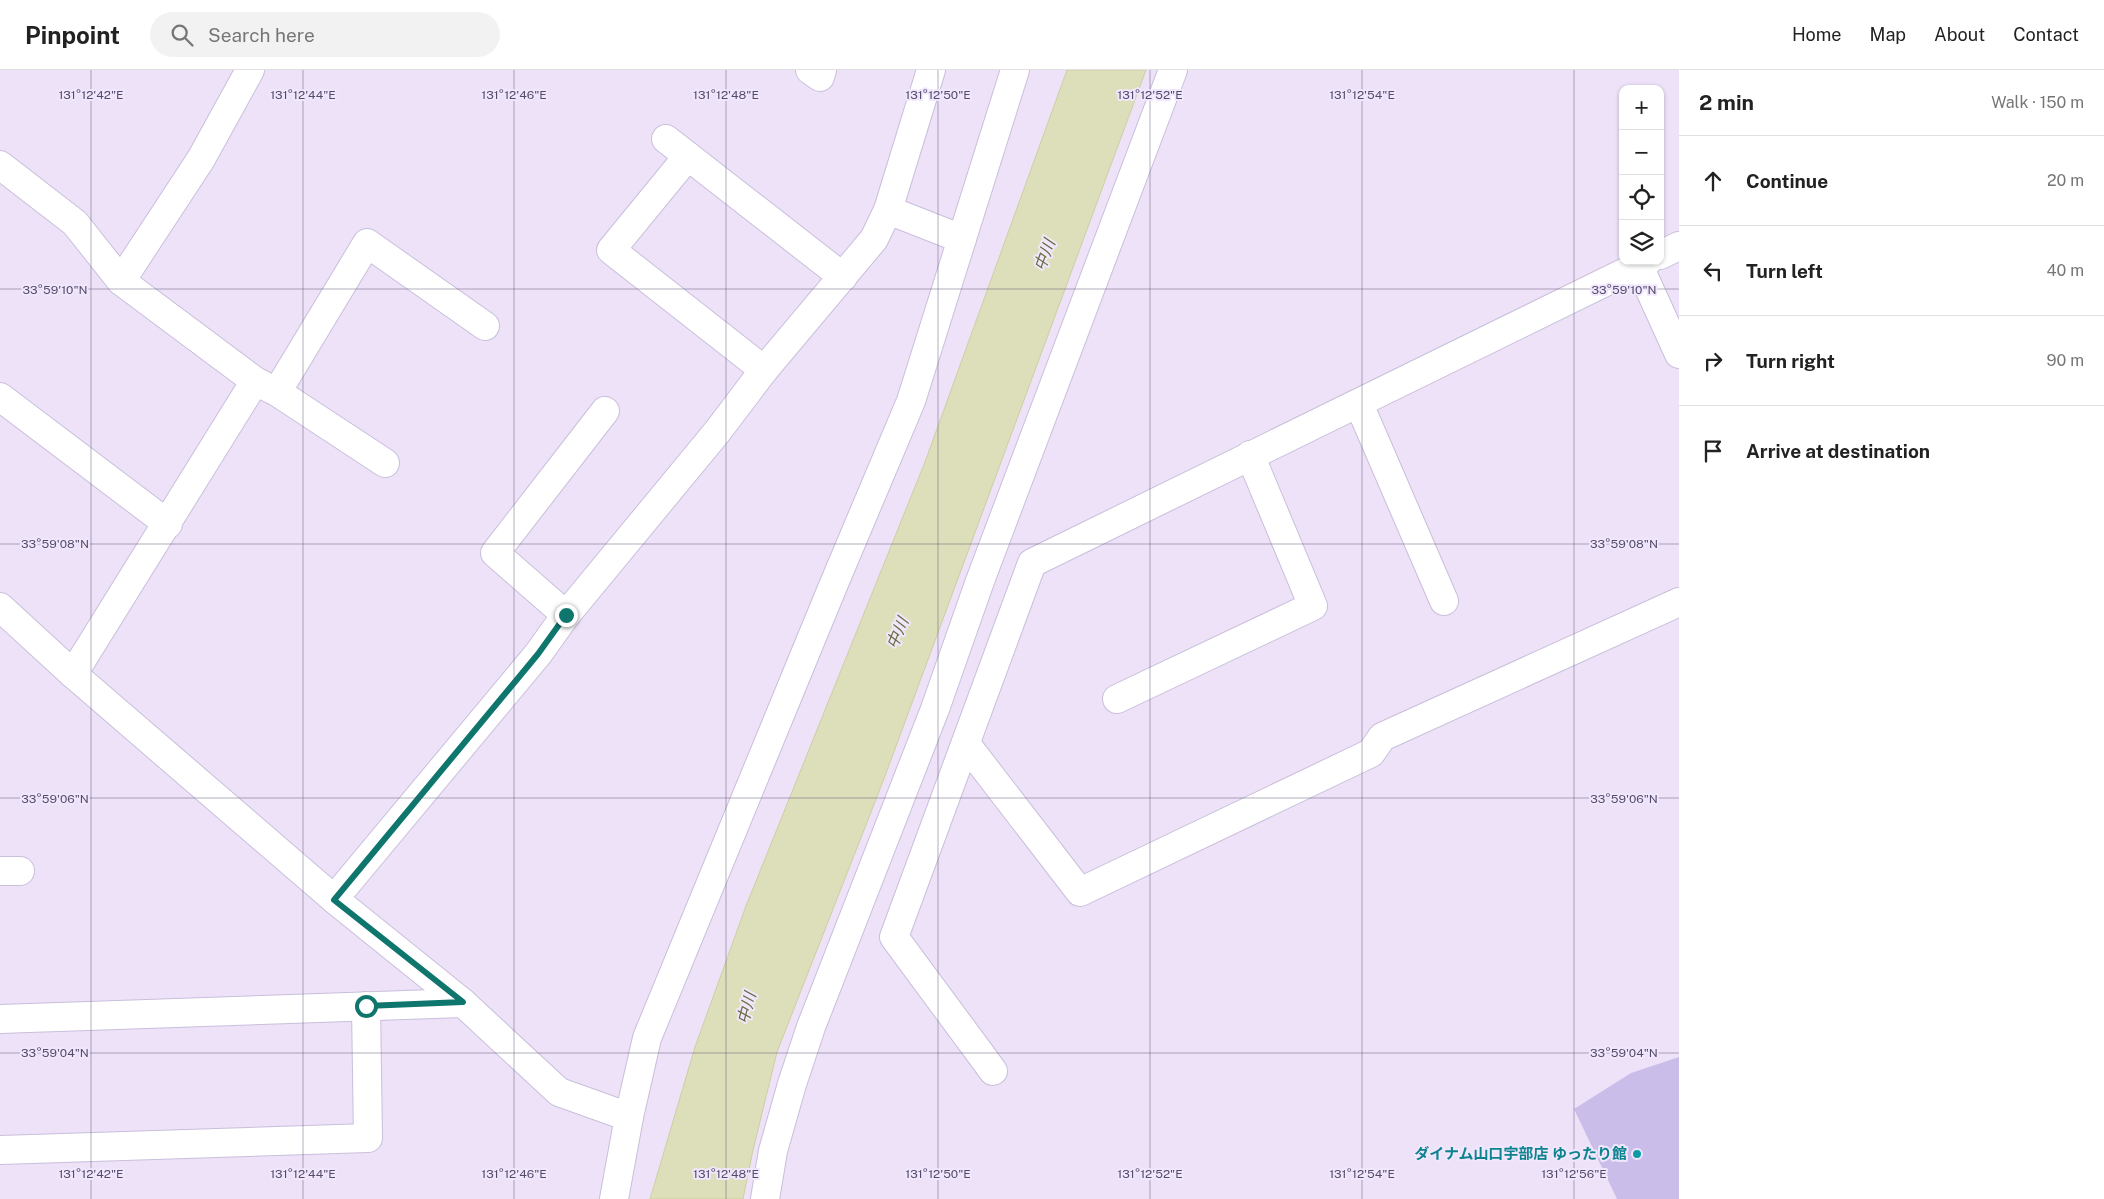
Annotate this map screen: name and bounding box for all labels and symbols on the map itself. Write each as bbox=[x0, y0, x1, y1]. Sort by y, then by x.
text: 131°12'42"E bbox=[58, 88, 124, 102]
text: 131°12'44"E bbox=[270, 88, 336, 102]
text: 131°12'46"E bbox=[481, 88, 547, 102]
text: 131°12'48"E bbox=[693, 88, 759, 102]
text: 131°12'50"E bbox=[905, 88, 971, 102]
text: 131°12'52"E bbox=[1117, 88, 1183, 102]
text: 131°12'54"E bbox=[1329, 88, 1395, 102]
water label: 中川 bbox=[1030, 235, 1060, 273]
text: 33°59'10"N bbox=[22, 283, 88, 297]
text: 33°59'10"N bbox=[1591, 283, 1657, 297]
text: 33°59'08"N bbox=[21, 537, 89, 551]
text: 33°59'08"N bbox=[1590, 537, 1658, 551]
route end bbox=[555, 604, 578, 627]
water label: 中川 bbox=[882, 613, 913, 652]
text: 33°59'06"N bbox=[21, 792, 89, 806]
text: 33°59'06"N bbox=[1590, 792, 1658, 806]
water label: 中川 bbox=[733, 988, 760, 1026]
route start bbox=[355, 995, 378, 1018]
text: 33°59'04"N bbox=[21, 1046, 89, 1060]
text: 33°59'04"N bbox=[1590, 1046, 1658, 1060]
place label: ダイナム山口宇部店 ゆったり館 bbox=[1414, 1145, 1627, 1162]
marker: ダイナム山口宇部店 ゆったり館 bbox=[1631, 1148, 1643, 1160]
text: 131°12'42"E bbox=[58, 1167, 124, 1181]
text: 131°12'44"E bbox=[270, 1167, 336, 1181]
text: 131°12'46"E bbox=[481, 1167, 547, 1181]
text: 131°12'48"E bbox=[693, 1167, 759, 1181]
text: 131°12'50"E bbox=[905, 1167, 971, 1181]
text: 131°12'52"E bbox=[1117, 1167, 1183, 1181]
text: 131°12'54"E bbox=[1329, 1167, 1395, 1181]
text: 131°12'56"E bbox=[1541, 1167, 1607, 1181]

